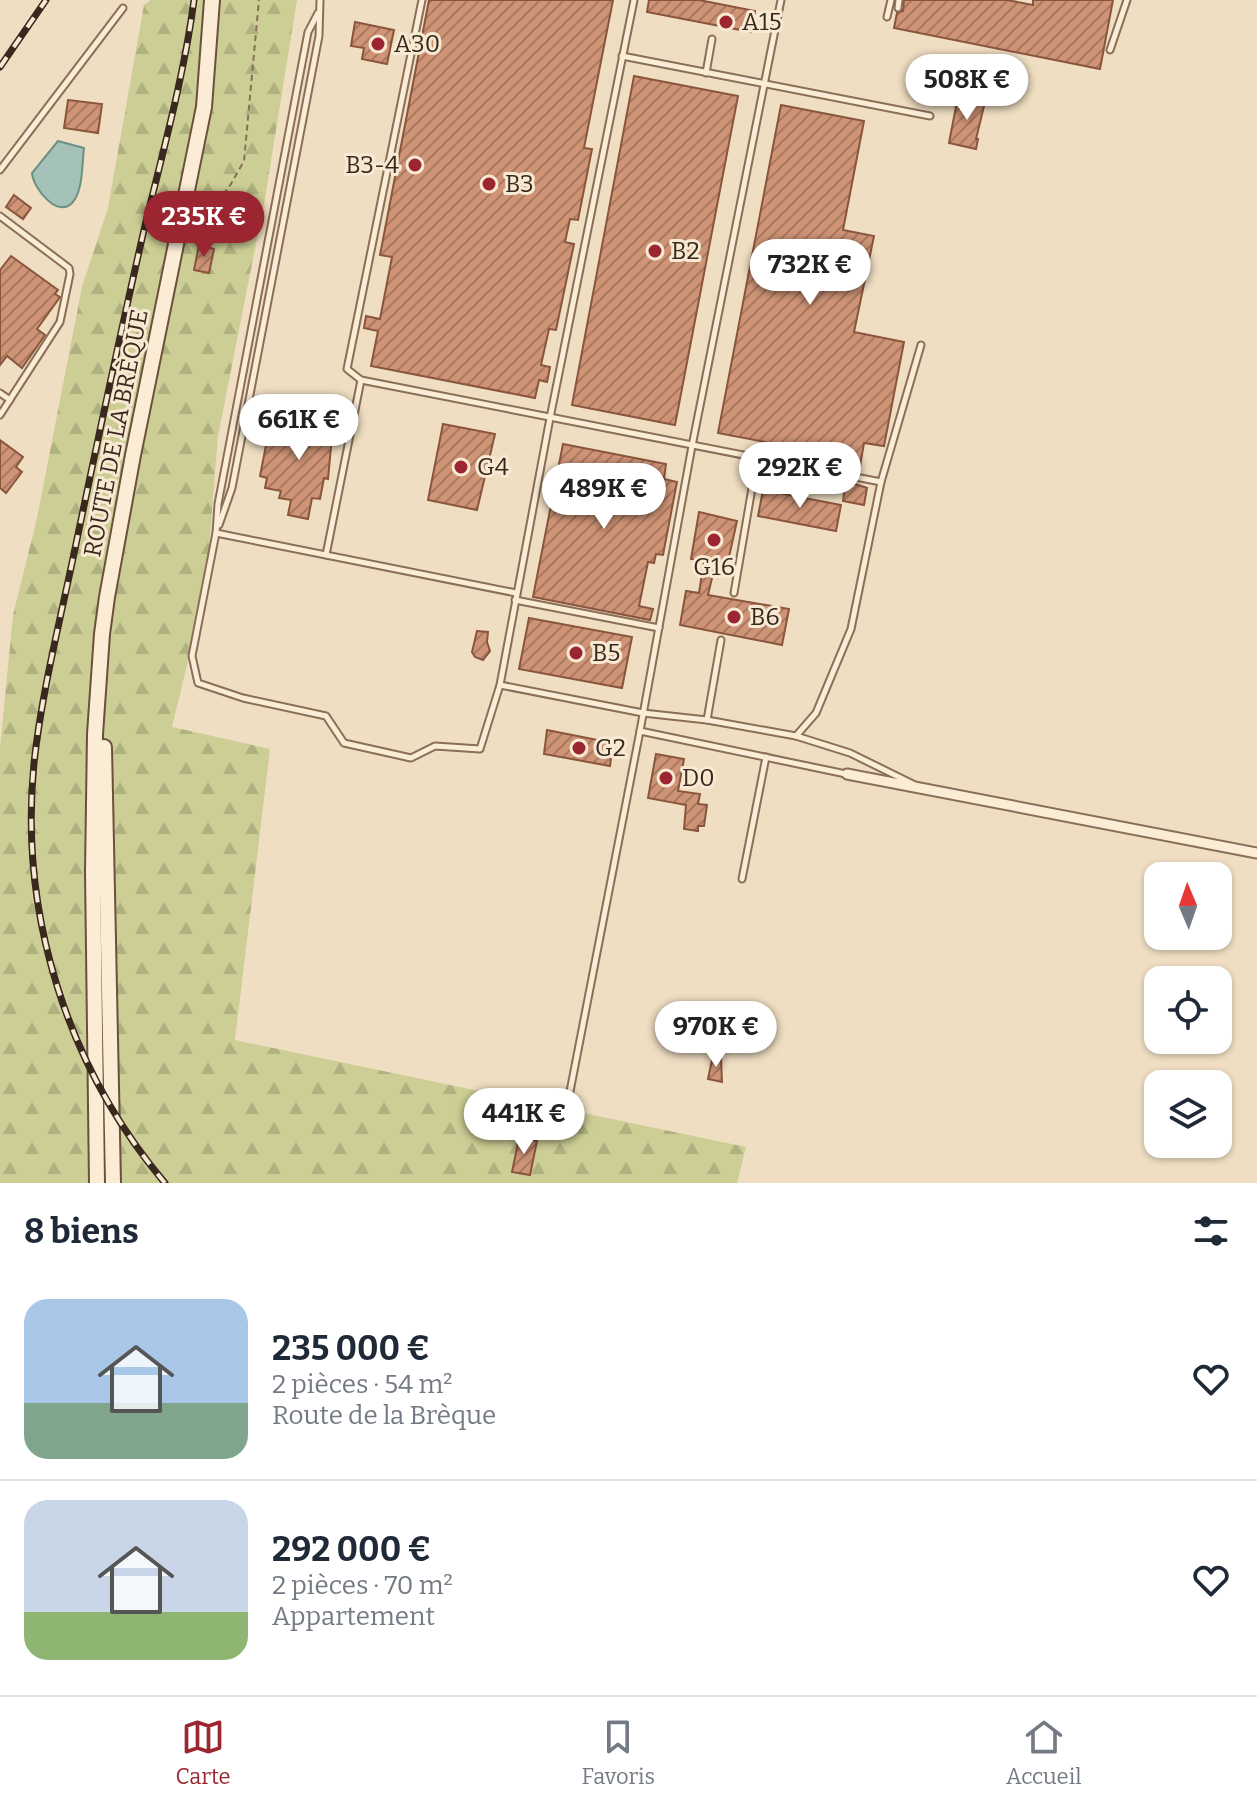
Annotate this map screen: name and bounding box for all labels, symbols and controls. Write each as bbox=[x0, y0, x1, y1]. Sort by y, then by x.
place label: A15 bbox=[742, 8, 782, 36]
marker: A15 bbox=[717, 13, 735, 31]
place label: A30 bbox=[394, 30, 440, 58]
marker: A30 bbox=[369, 35, 387, 53]
pin: 508K € bbox=[902, 54, 1032, 122]
text: 508K € bbox=[923, 64, 1011, 95]
place label: B3-4 bbox=[345, 151, 399, 179]
marker: B3-4 bbox=[406, 156, 424, 174]
place label: B3 bbox=[505, 170, 534, 198]
marker: B3 bbox=[480, 175, 498, 193]
pin: 235K € bbox=[139, 191, 269, 259]
text: 235K € bbox=[161, 201, 247, 232]
place label: B2 bbox=[671, 237, 700, 265]
pin: 732K € bbox=[745, 239, 875, 307]
marker: B2 bbox=[646, 242, 664, 260]
text: 732K € bbox=[768, 249, 852, 280]
street label: ROUTE DE LA BRÈQUE bbox=[77, 307, 154, 559]
pin: 661K € bbox=[234, 394, 364, 462]
text: 661K € bbox=[257, 404, 341, 435]
pin: 292K € bbox=[735, 442, 865, 510]
text: 292K € bbox=[757, 452, 843, 483]
place label: G4 bbox=[477, 453, 509, 481]
marker: G4 bbox=[452, 458, 470, 476]
pin: 489K € bbox=[539, 463, 669, 531]
text: 489K € bbox=[560, 473, 648, 504]
marker: G16 bbox=[705, 531, 723, 549]
place label: G16 bbox=[693, 553, 735, 581]
place label: B6 bbox=[750, 603, 780, 631]
marker: B6 bbox=[725, 608, 743, 626]
place label: B5 bbox=[592, 639, 620, 667]
marker: B5 bbox=[567, 644, 585, 662]
place label: G2 bbox=[595, 734, 626, 762]
marker: G2 bbox=[570, 739, 588, 757]
place label: D0 bbox=[682, 764, 715, 792]
marker: D0 bbox=[657, 769, 675, 787]
north arrow bbox=[1144, 862, 1232, 950]
map controls bbox=[1144, 862, 1232, 1158]
button: locate bbox=[1144, 966, 1232, 1054]
pin: 970K € bbox=[651, 1001, 781, 1069]
text: 970K € bbox=[673, 1011, 759, 1042]
button: layers bbox=[1144, 1070, 1232, 1158]
pin: 441K € bbox=[459, 1088, 589, 1156]
text: 441K € bbox=[482, 1098, 566, 1129]
icon: filters bbox=[1189, 1209, 1233, 1253]
text: 8 biens bbox=[24, 1211, 139, 1252]
text: 235 000 € bbox=[272, 1328, 430, 1369]
icon: home bbox=[88, 1331, 184, 1427]
icon: heart bbox=[1189, 1357, 1233, 1401]
text: 2 pièces · 54 m² bbox=[272, 1369, 453, 1400]
text: Route de la Brèque bbox=[272, 1400, 496, 1431]
text: 292 000 € bbox=[272, 1529, 431, 1570]
icon: home bbox=[88, 1532, 184, 1628]
icon: heart bbox=[1189, 1558, 1233, 1602]
text: 2 pièces · 70 m² bbox=[272, 1570, 453, 1601]
text: Appartement bbox=[272, 1601, 435, 1632]
tab: Carte bbox=[175, 1715, 231, 1790]
tab: Favoris bbox=[582, 1715, 655, 1790]
tab: Accueil bbox=[1006, 1715, 1082, 1790]

